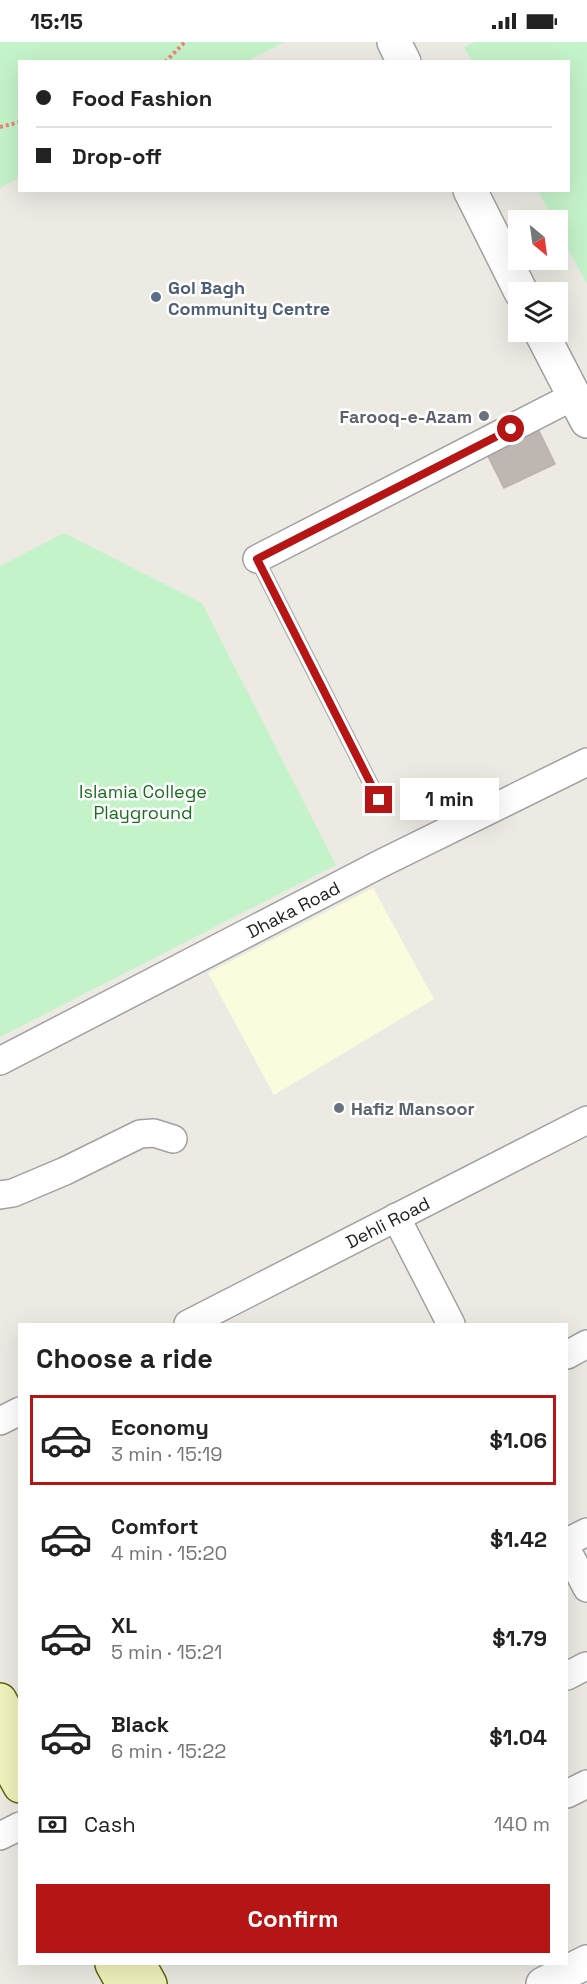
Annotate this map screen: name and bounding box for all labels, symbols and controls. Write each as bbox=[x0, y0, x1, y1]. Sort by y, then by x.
text: 15:15 bbox=[30, 7, 83, 35]
text: Food Fashion bbox=[72, 84, 212, 112]
text: Drop-off bbox=[72, 142, 162, 170]
north arrow bbox=[508, 210, 568, 270]
map controls bbox=[508, 210, 568, 342]
place label: Gol Bagh Community Centre bbox=[168, 276, 330, 320]
button: layers bbox=[508, 282, 568, 342]
marker: Gol Bagh Community Centre bbox=[149, 290, 163, 304]
place label: Farooq-e-Azam bbox=[340, 405, 472, 428]
marker: Farooq-e-Azam bbox=[477, 409, 491, 423]
route start bbox=[497, 415, 524, 442]
callout: 1 min bbox=[400, 779, 499, 821]
park label: Islamia College Playground bbox=[79, 780, 207, 824]
route end bbox=[365, 786, 392, 813]
text: 1 min bbox=[425, 786, 474, 812]
street label: Dhaka Road bbox=[242, 875, 344, 943]
place label: Hafiz Mansoor bbox=[351, 1097, 475, 1120]
marker: Hafiz Mansoor bbox=[332, 1101, 346, 1115]
street label: Dehli Road bbox=[342, 1191, 433, 1253]
text: Choose a ride bbox=[36, 1341, 213, 1376]
icon: car bbox=[39, 1413, 93, 1467]
text: Economy bbox=[111, 1413, 209, 1441]
text: $1.06 bbox=[490, 1426, 547, 1454]
text: 3 min · 15:19 bbox=[111, 1441, 223, 1467]
icon: car bbox=[39, 1512, 93, 1566]
text: Comfort bbox=[111, 1512, 199, 1540]
text: $1.42 bbox=[490, 1525, 547, 1553]
text: 4 min · 15:20 bbox=[111, 1540, 227, 1566]
icon: car bbox=[39, 1611, 93, 1665]
text: XL bbox=[111, 1611, 137, 1639]
text: $1.79 bbox=[492, 1624, 547, 1652]
text: 5 min · 15:21 bbox=[111, 1639, 222, 1665]
icon: car bbox=[39, 1710, 93, 1764]
text: Black bbox=[111, 1710, 169, 1738]
text: $1.04 bbox=[489, 1723, 547, 1751]
text: 6 min · 15:22 bbox=[111, 1738, 226, 1764]
icon: cash bbox=[36, 1808, 69, 1841]
text: Cash bbox=[84, 1810, 136, 1838]
text: 140 m bbox=[494, 1811, 550, 1837]
button: Confirm bbox=[36, 1884, 550, 1953]

